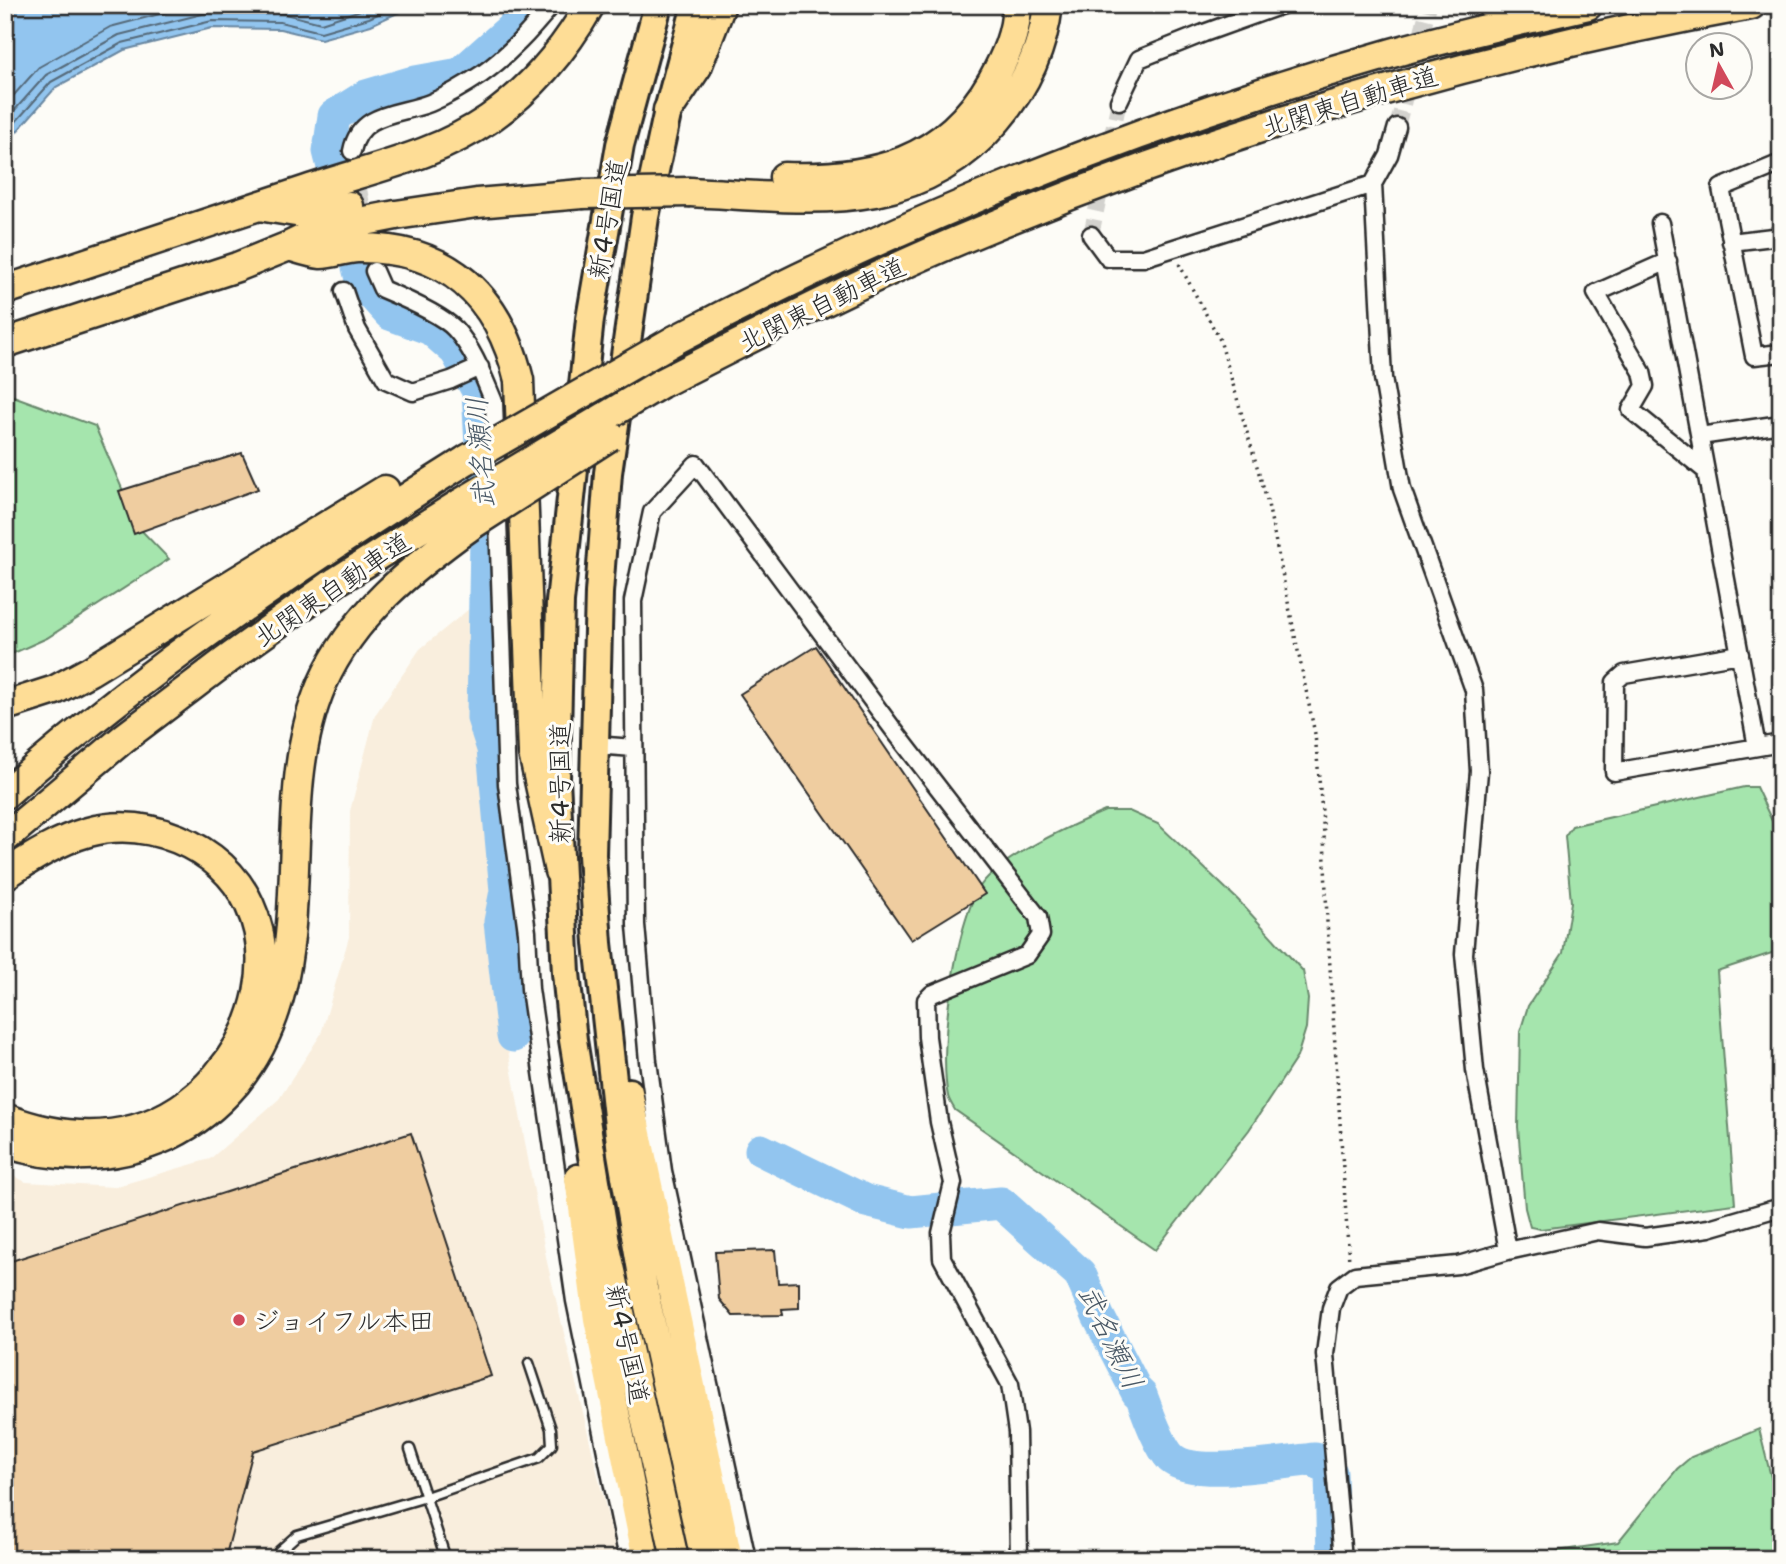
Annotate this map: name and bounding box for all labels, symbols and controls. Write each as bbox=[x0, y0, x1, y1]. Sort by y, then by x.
north arrow bbox=[1684, 32, 1754, 102]
text: N bbox=[1708, 36, 1726, 63]
street label: 北関東自動車道 bbox=[1258, 58, 1442, 144]
street label: 新4号国道 bbox=[579, 156, 635, 282]
street label: 北関東自動車道 bbox=[733, 248, 911, 360]
water label: 武名瀬川 bbox=[457, 396, 503, 510]
street label: 北関東自動車道 bbox=[247, 524, 417, 654]
street label: 新4号国道 bbox=[542, 722, 577, 844]
water label: 武名瀬川 bbox=[1069, 1278, 1153, 1396]
street label: 新4号国道 bbox=[598, 1281, 658, 1407]
place label: ジョイフル本田 bbox=[253, 1303, 434, 1338]
marker: ジョイフル本田 bbox=[231, 1312, 247, 1328]

